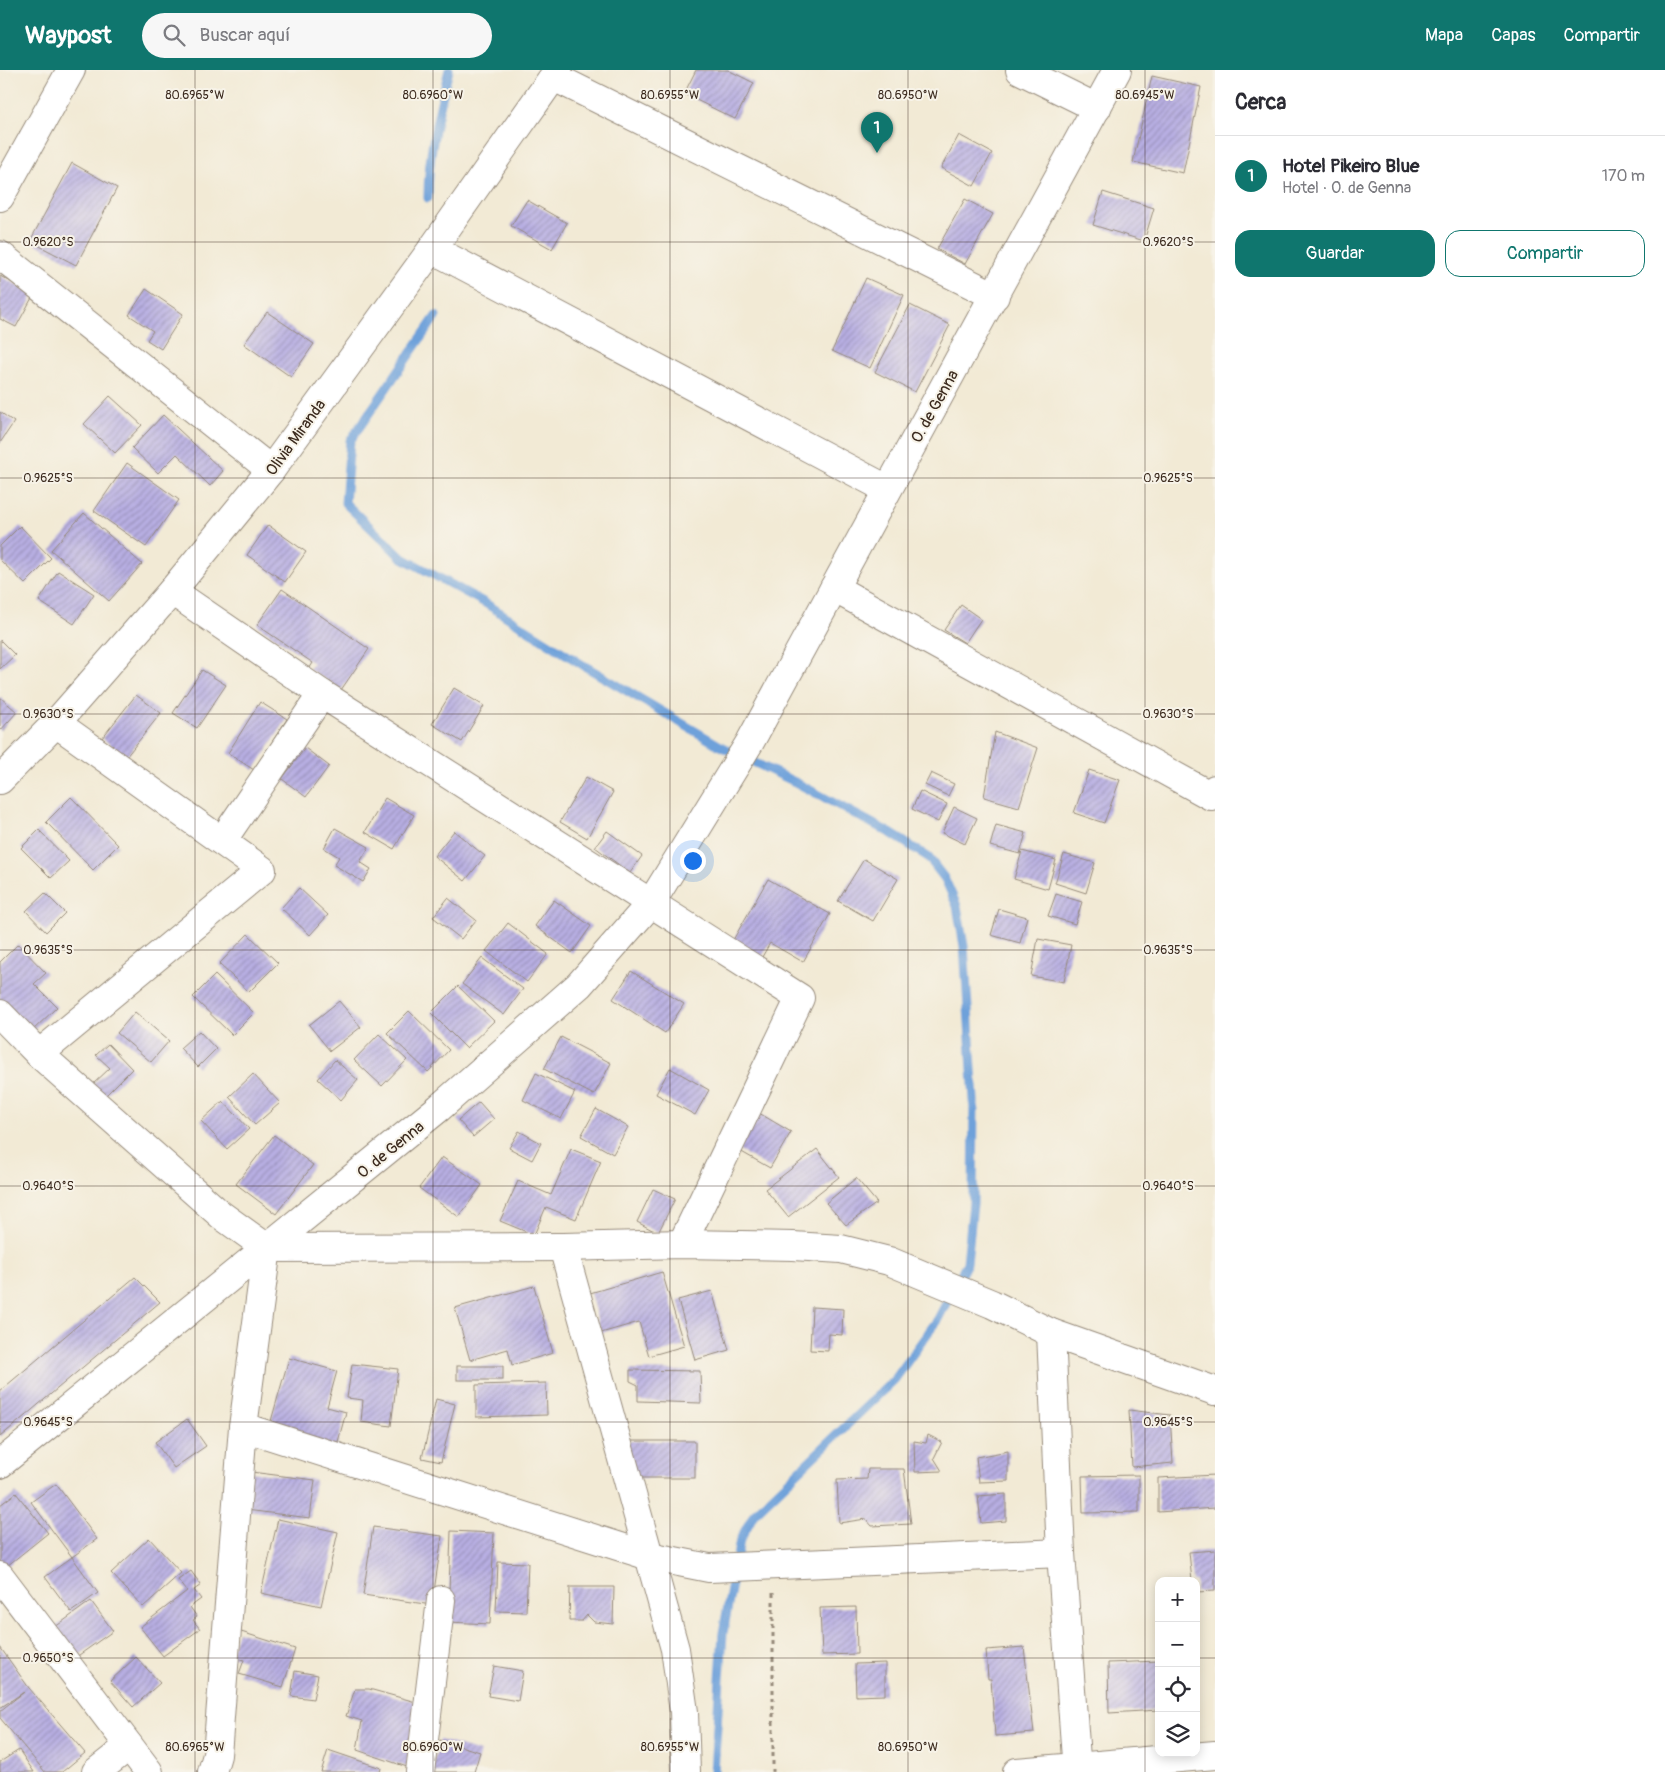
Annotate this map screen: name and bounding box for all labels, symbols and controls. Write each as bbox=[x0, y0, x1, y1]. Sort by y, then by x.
search box bbox=[142, 13, 492, 58]
text: Waypost bbox=[25, 21, 112, 50]
icon: search bbox=[160, 21, 188, 49]
text: Buscar aquí bbox=[200, 23, 290, 47]
text: Mapa bbox=[1425, 24, 1463, 47]
text: Capas bbox=[1491, 24, 1536, 47]
text: Compartir bbox=[1564, 24, 1640, 47]
text: 80.6965°W bbox=[165, 88, 225, 103]
text: 80.6960°W bbox=[403, 88, 463, 103]
text: 80.6955°W bbox=[641, 88, 699, 103]
text: 80.6950°W bbox=[878, 88, 938, 103]
text: 80.6945°W bbox=[1115, 88, 1175, 103]
text: Cerca bbox=[1235, 89, 1286, 116]
pin: 1 bbox=[861, 112, 893, 153]
text: Hotel Pikeiro Blue bbox=[1282, 154, 1419, 178]
text: 1 bbox=[1248, 166, 1254, 186]
text: 170 m bbox=[1602, 166, 1645, 186]
text: Hotel · O. de Genna bbox=[1282, 178, 1411, 198]
button: Guardar bbox=[1235, 230, 1435, 277]
button: Compartir bbox=[1445, 230, 1645, 277]
text: 0.9620°S bbox=[22, 235, 74, 250]
text: 0.9620°S bbox=[1142, 235, 1194, 250]
street label: O. de Genna bbox=[907, 367, 963, 446]
street label: Olivia Miranda bbox=[261, 395, 330, 480]
text: 0.9625°S bbox=[23, 471, 73, 486]
text: 0.9625°S bbox=[1143, 471, 1193, 486]
text: 0.9630°S bbox=[22, 707, 74, 722]
text: 0.9630°S bbox=[1142, 707, 1194, 722]
your location bbox=[680, 848, 706, 874]
text: 0.9635°S bbox=[23, 943, 73, 958]
text: 0.9635°S bbox=[1143, 943, 1193, 958]
street label: O. de Genna bbox=[353, 1117, 428, 1183]
text: 0.9640°S bbox=[22, 1179, 74, 1194]
text: 0.9640°S bbox=[1142, 1179, 1194, 1194]
text: 0.9645°S bbox=[23, 1415, 73, 1430]
text: 0.9645°S bbox=[1143, 1415, 1193, 1430]
map controls bbox=[1155, 1577, 1200, 1757]
button: + bbox=[1155, 1577, 1200, 1622]
button: − bbox=[1155, 1622, 1200, 1667]
text: 0.9650°S bbox=[23, 1651, 73, 1666]
button: locate bbox=[1155, 1667, 1200, 1712]
button: layers bbox=[1155, 1712, 1200, 1757]
text: 80.6965°W bbox=[165, 1740, 225, 1755]
text: 80.6960°W bbox=[403, 1740, 463, 1755]
text: 80.6955°W bbox=[641, 1740, 699, 1755]
text: 80.6950°W bbox=[878, 1740, 938, 1755]

